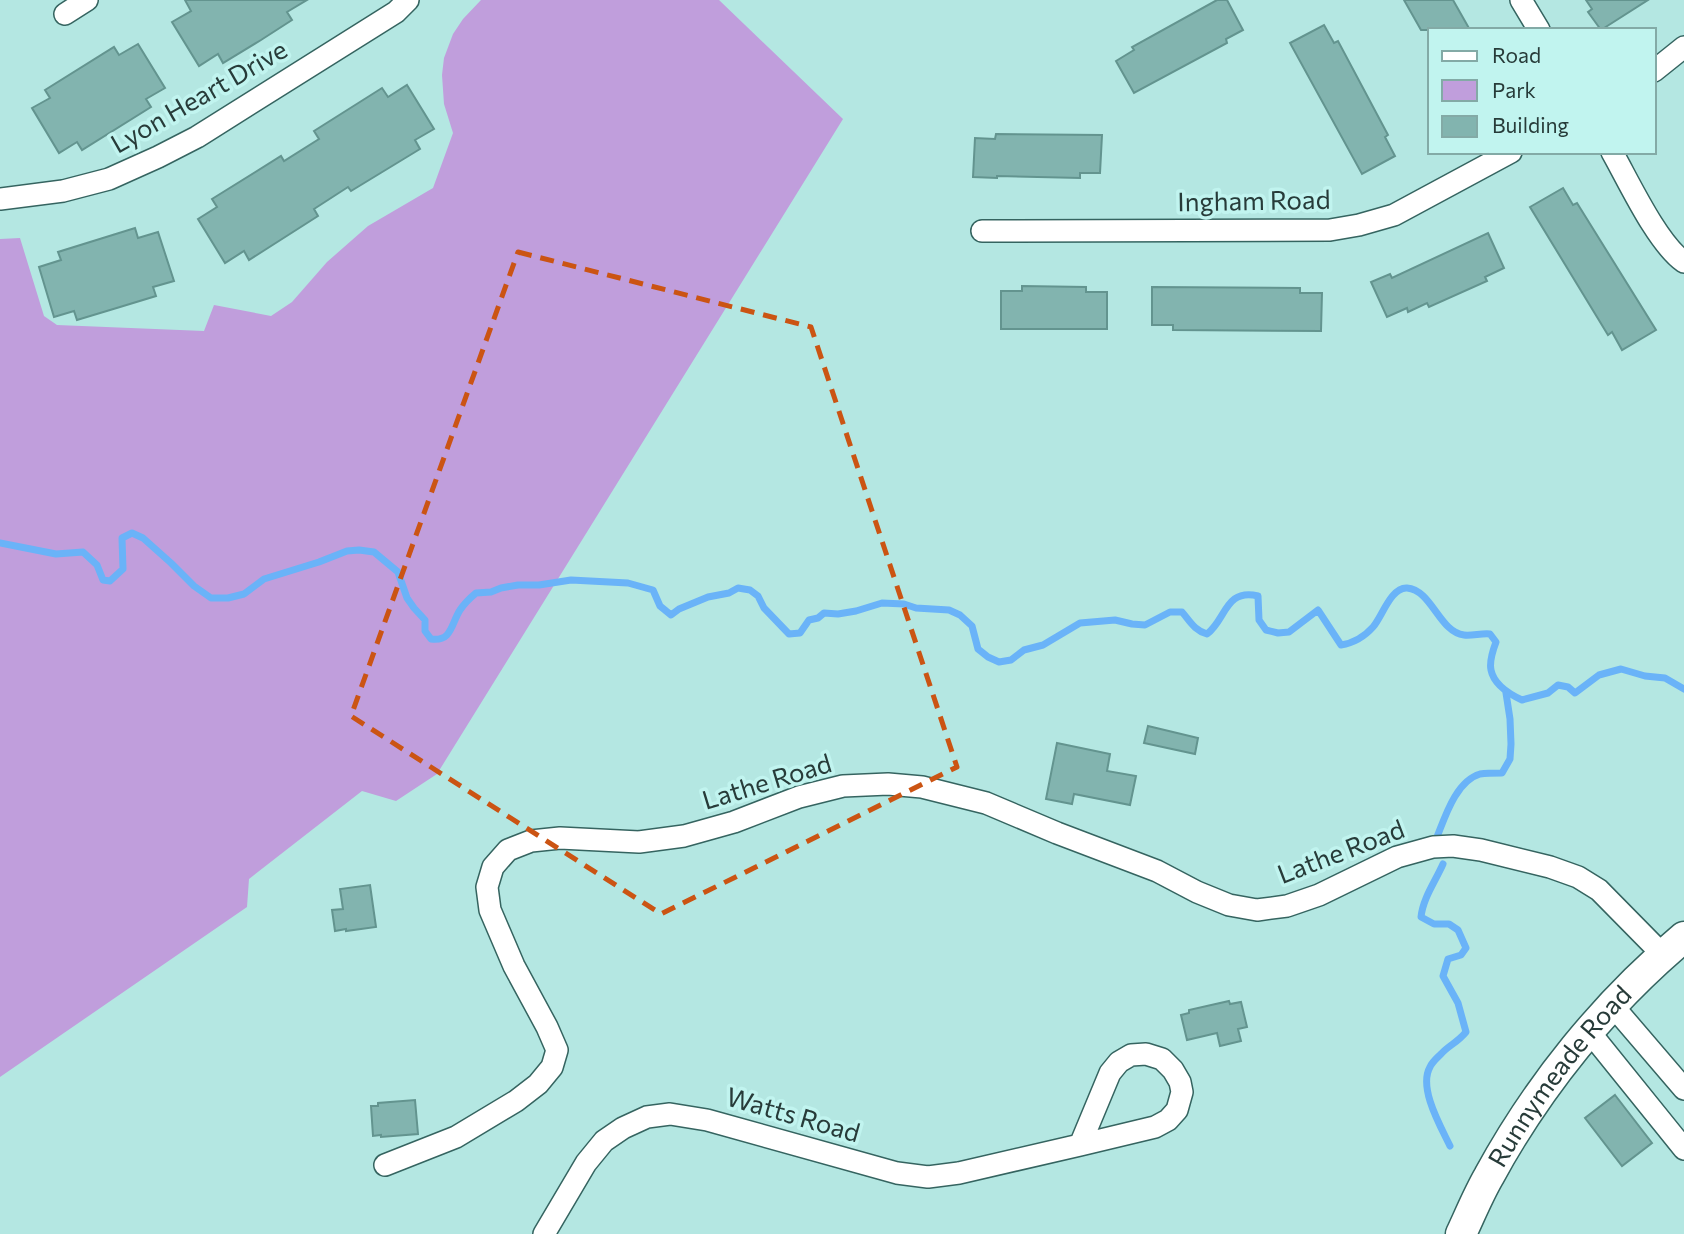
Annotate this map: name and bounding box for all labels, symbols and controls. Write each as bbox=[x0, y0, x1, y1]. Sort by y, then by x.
legend bbox=[1428, 28, 1656, 154]
street label: Lyon Heart Drive bbox=[105, 33, 292, 159]
text: Road bbox=[1492, 42, 1541, 67]
text: Park bbox=[1492, 77, 1536, 102]
text: Building bbox=[1492, 112, 1569, 137]
street label: Ingham Road bbox=[1177, 183, 1331, 216]
street label: Lathe Road bbox=[698, 746, 835, 815]
street label: Lathe Road bbox=[1273, 812, 1408, 889]
street label: Runnymeade Road bbox=[1481, 978, 1637, 1172]
street label: Watts Road bbox=[723, 1080, 864, 1147]

